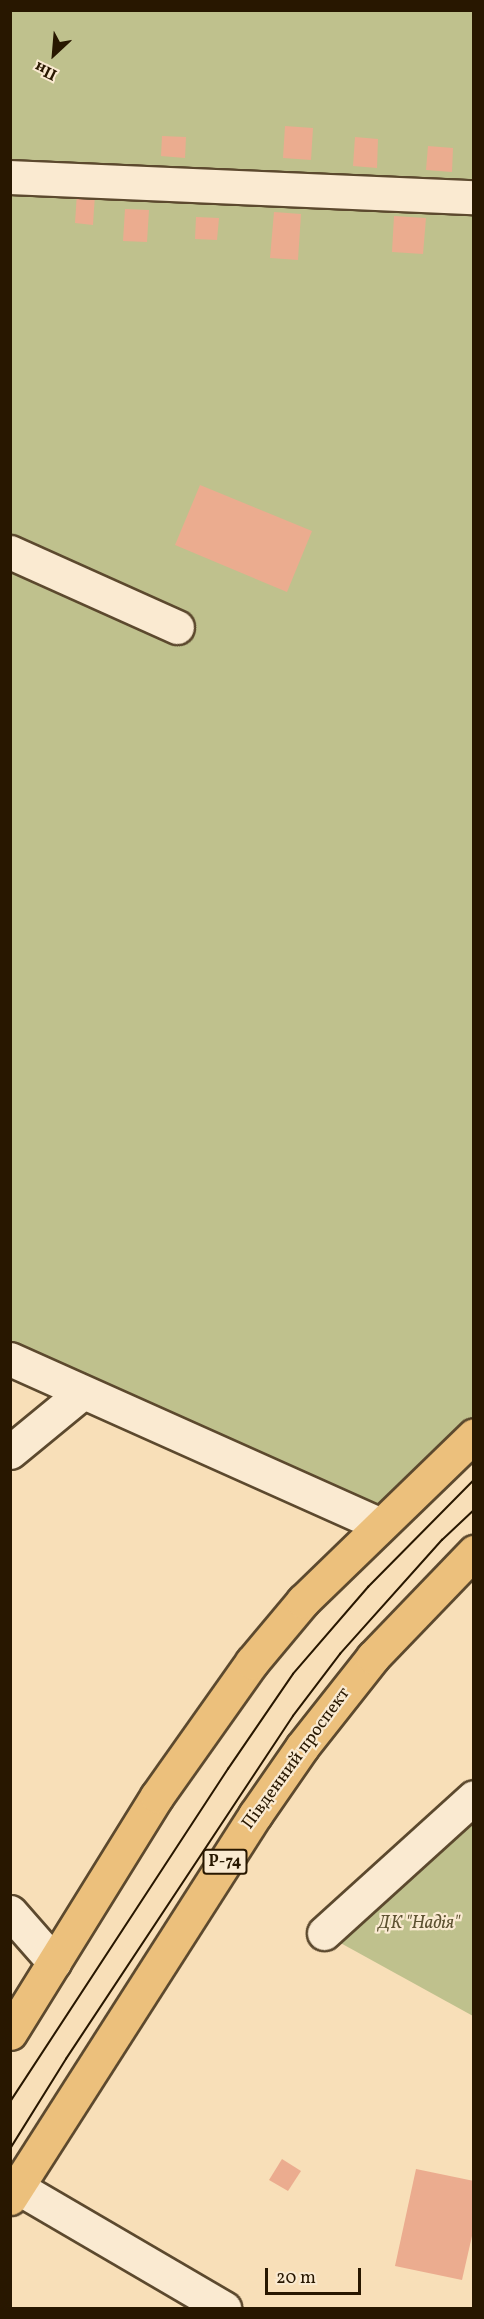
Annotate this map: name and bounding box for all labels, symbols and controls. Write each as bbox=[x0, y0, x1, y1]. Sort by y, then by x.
north arrow bbox=[24, 24, 84, 84]
text: Пн bbox=[31, 55, 61, 85]
street label: Південний проспект bbox=[238, 1684, 356, 1834]
road number: Р-74 bbox=[201, 1849, 249, 1875]
park label: ДК "Надія" bbox=[378, 1913, 460, 1935]
scale bar bbox=[268, 2256, 364, 2294]
text: 20 m bbox=[276, 2266, 316, 2291]

